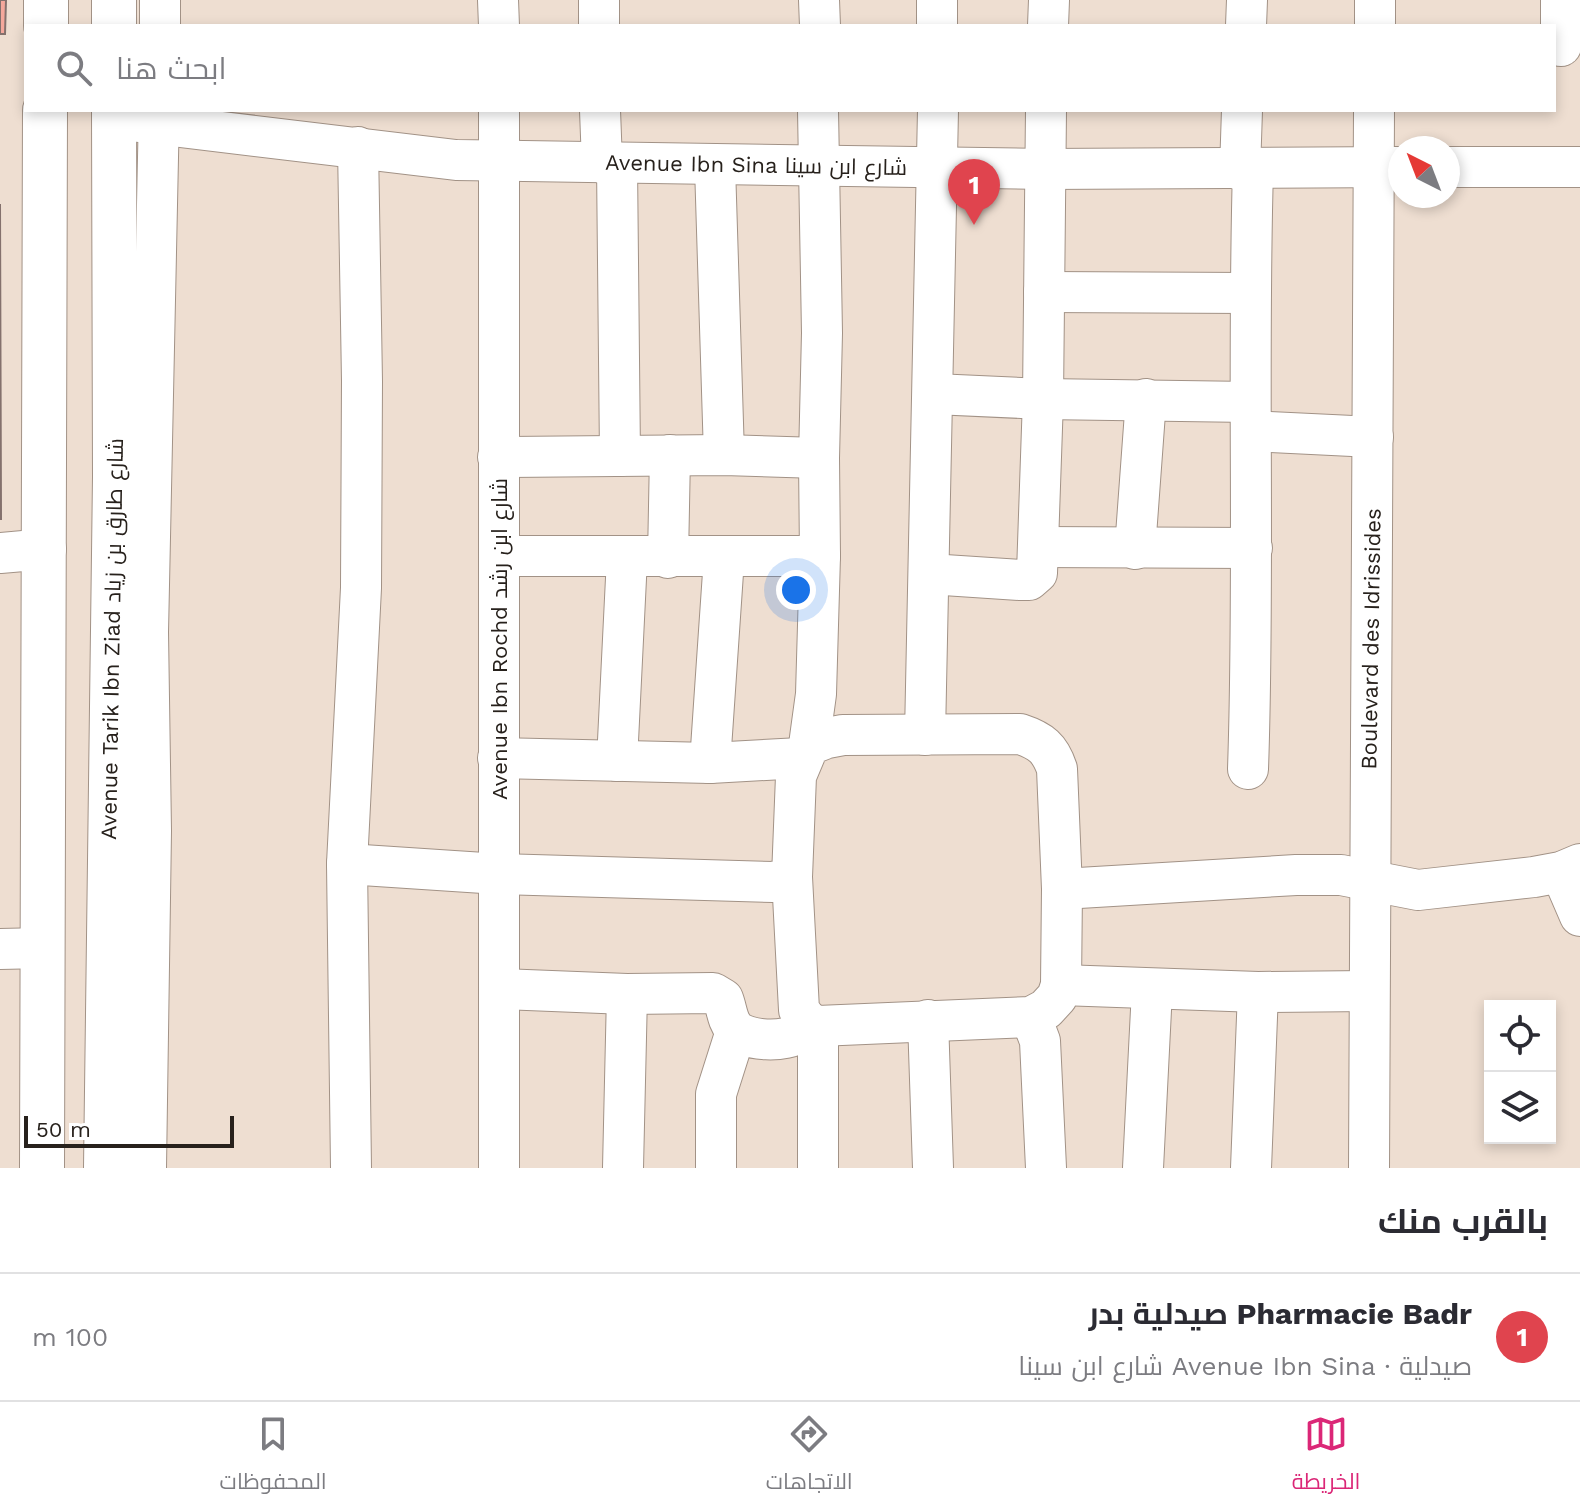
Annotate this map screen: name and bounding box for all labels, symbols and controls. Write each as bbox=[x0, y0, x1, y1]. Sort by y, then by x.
search box bbox=[24, 24, 1556, 112]
icon: search bbox=[52, 46, 96, 90]
text: ابحث هنا bbox=[116, 51, 226, 86]
north arrow bbox=[1388, 136, 1460, 208]
street label: Avenue Ibn Sina شارع ابن سينا bbox=[605, 150, 907, 182]
pin: 1 bbox=[948, 159, 1000, 225]
street label: Avenue Tarik Ibn Ziad شارع طارق بن زياد bbox=[96, 438, 130, 840]
street label: Avenue Ibn Rochd شارع ابن رشد bbox=[487, 478, 514, 800]
street label: Boulevard des Idrissides bbox=[1356, 508, 1386, 770]
your location bbox=[776, 570, 816, 610]
map controls bbox=[1484, 1000, 1556, 1144]
button: locate bbox=[1484, 1000, 1556, 1072]
button: layers bbox=[1484, 1072, 1556, 1144]
scale bar bbox=[24, 1112, 234, 1148]
text: 50 m bbox=[36, 1117, 91, 1142]
text: بالقرب منك bbox=[1378, 1201, 1548, 1241]
text: Pharmacie Badr صيدلية بدر bbox=[1089, 1296, 1472, 1331]
text: 100 m bbox=[32, 1322, 108, 1352]
text: 1 bbox=[1516, 1322, 1528, 1352]
text: صيدلية · Avenue Ibn Sina شارع ابن سينا bbox=[1018, 1351, 1472, 1381]
tab: المحفوظات bbox=[220, 1412, 327, 1502]
tab: الاتجاهات bbox=[766, 1412, 853, 1502]
tab: الخريطة bbox=[1292, 1412, 1360, 1502]

